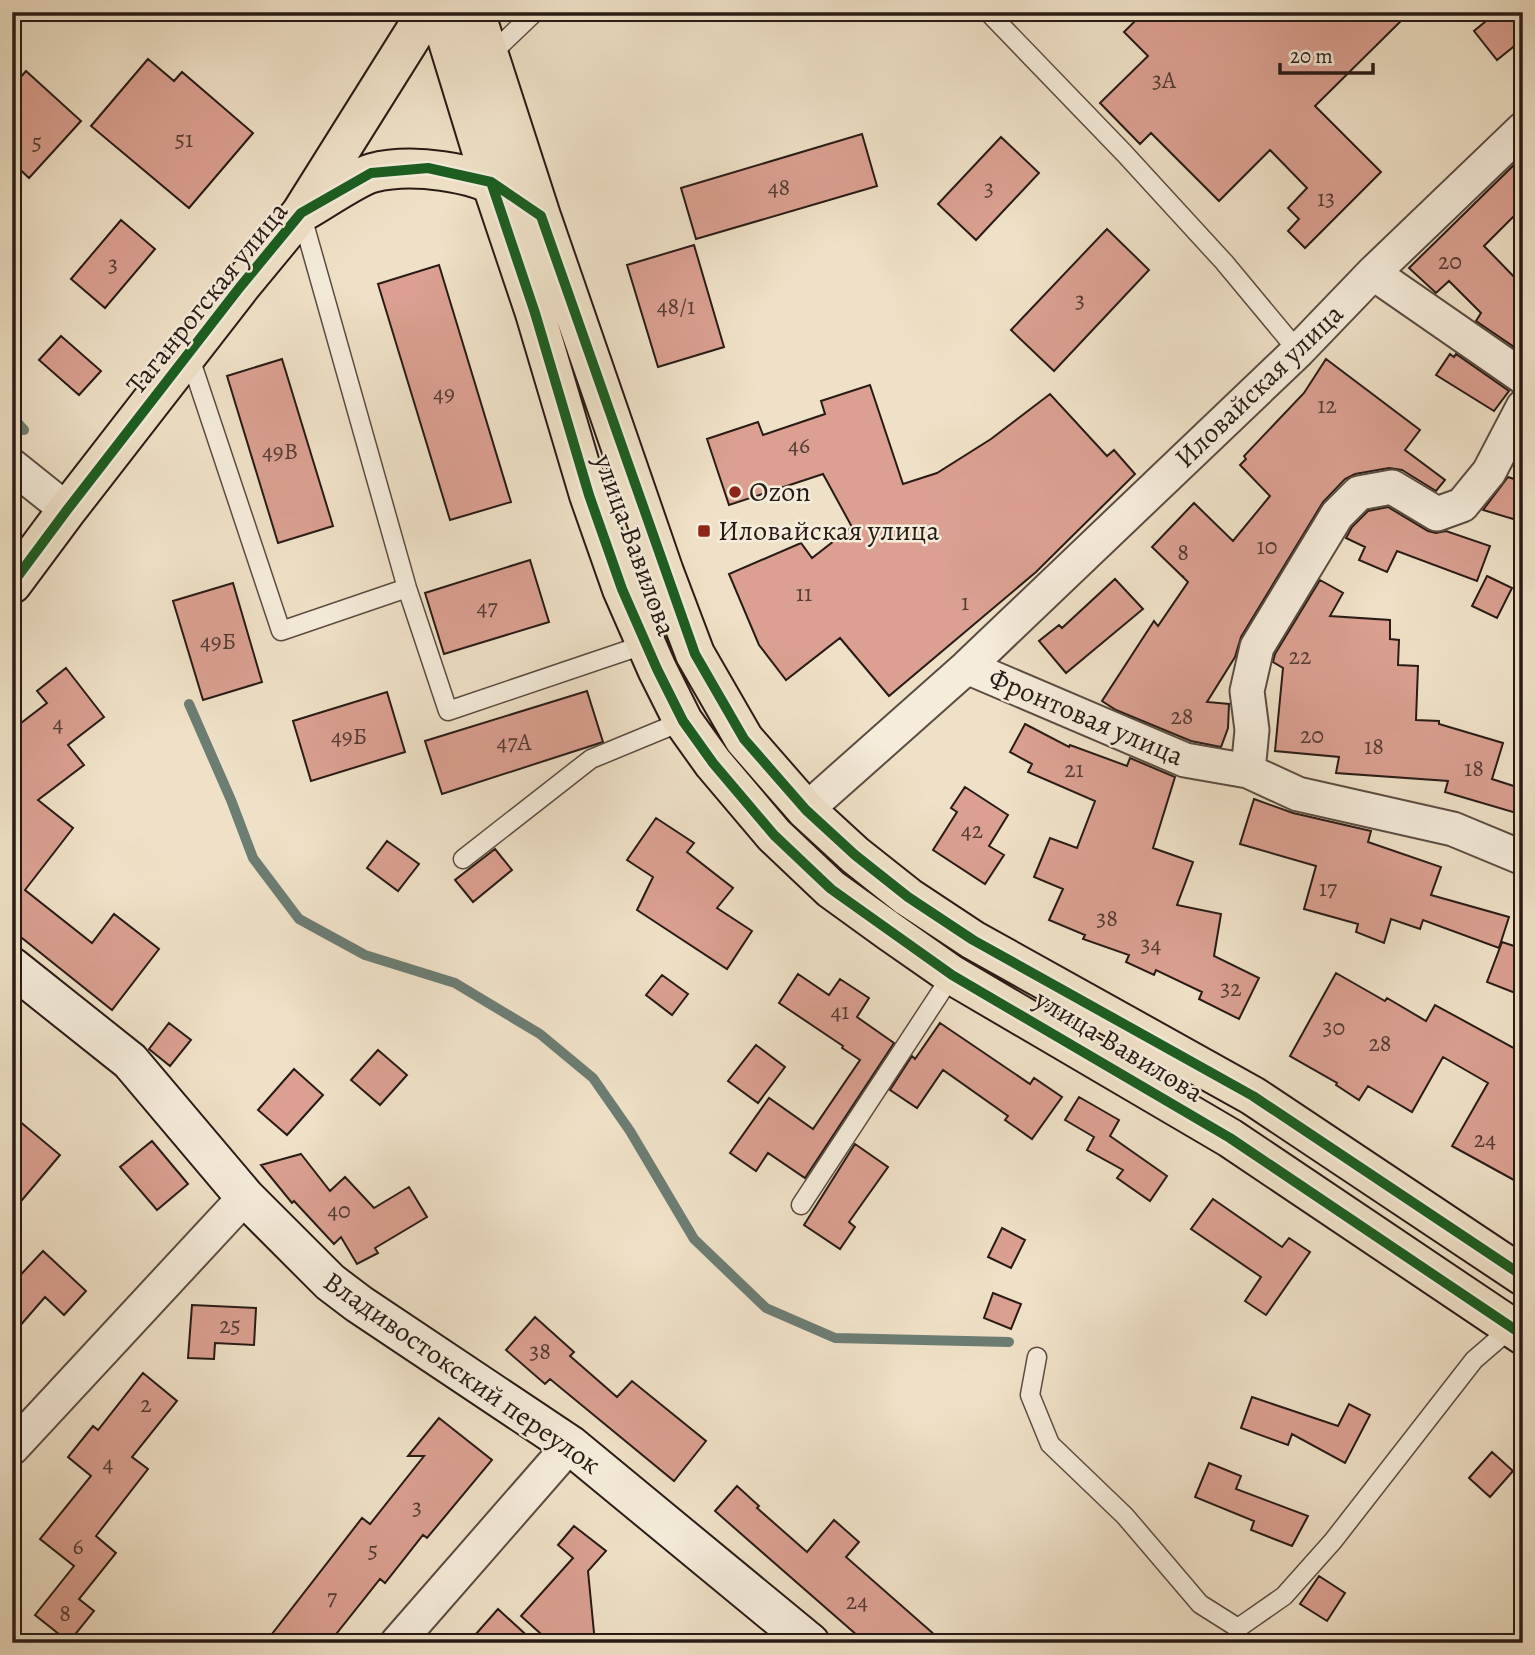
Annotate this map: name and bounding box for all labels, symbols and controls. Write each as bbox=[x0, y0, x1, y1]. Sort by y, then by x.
scale bar bbox=[1280, 32, 1372, 76]
text: 20 m bbox=[1290, 42, 1333, 70]
house number: 3А bbox=[1152, 64, 1177, 96]
house number: 51 bbox=[175, 123, 193, 155]
house number: 5 bbox=[32, 126, 42, 158]
house number: 48 bbox=[768, 171, 790, 203]
house number: 3 bbox=[984, 172, 994, 204]
house number: 13 bbox=[1317, 182, 1335, 214]
street label: Таганрогская улица bbox=[117, 194, 297, 402]
house number: 20 bbox=[1438, 245, 1462, 277]
house number: 3 bbox=[108, 248, 118, 280]
house number: 3 bbox=[1075, 284, 1085, 316]
house number: 48/1 bbox=[657, 290, 695, 322]
street label: Иловайская улица bbox=[1166, 295, 1352, 477]
house number: 49 bbox=[433, 377, 455, 409]
house number: 12 bbox=[1317, 389, 1337, 421]
house number: 46 bbox=[788, 429, 810, 461]
house number: 49В bbox=[262, 435, 298, 467]
street label: улица Вавилова bbox=[584, 448, 685, 641]
place label: Ozon bbox=[749, 473, 811, 511]
marker: Ozon bbox=[727, 484, 743, 500]
place label: Иловайская улица bbox=[718, 512, 939, 550]
marker: Иловайская улица bbox=[696, 523, 712, 539]
house number: 10 bbox=[1257, 530, 1278, 562]
house number: 8 bbox=[1177, 536, 1189, 568]
house number: 11 bbox=[796, 577, 812, 609]
house number: 1 bbox=[961, 586, 969, 618]
house number: 47 bbox=[477, 591, 498, 623]
house number: 49Б bbox=[200, 625, 236, 657]
house number: 22 bbox=[1289, 640, 1311, 672]
street label: Фронтовая улица bbox=[983, 659, 1189, 775]
house number: 28 bbox=[1170, 700, 1194, 732]
house number: 4 bbox=[53, 707, 64, 739]
house number: 20 bbox=[1300, 719, 1324, 751]
house number: 49Б bbox=[331, 720, 367, 752]
house number: 47А bbox=[497, 726, 532, 758]
house number: 18 bbox=[1364, 730, 1384, 762]
house number: 18 bbox=[1464, 752, 1484, 784]
house number: 21 bbox=[1064, 753, 1084, 785]
house number: 42 bbox=[961, 814, 983, 846]
house number: 17 bbox=[1319, 872, 1338, 904]
house number: 38 bbox=[1096, 902, 1118, 934]
house number: 34 bbox=[1141, 928, 1162, 960]
house number: 32 bbox=[1220, 972, 1242, 1004]
street label: улица Вавилова bbox=[1027, 980, 1211, 1111]
house number: 41 bbox=[830, 995, 850, 1027]
house number: 30 bbox=[1323, 1011, 1345, 1043]
house number: 28 bbox=[1368, 1027, 1392, 1059]
house number: 24 bbox=[1474, 1123, 1496, 1155]
house number: 40 bbox=[327, 1194, 351, 1226]
street label: Владивостокский переулок bbox=[316, 1263, 608, 1483]
house number: 25 bbox=[219, 1309, 241, 1341]
house number: 38 bbox=[529, 1335, 551, 1367]
house number: 2 bbox=[140, 1388, 152, 1420]
house number: 4 bbox=[103, 1447, 114, 1479]
house number: 3 bbox=[412, 1491, 422, 1523]
house number: 6 bbox=[72, 1530, 84, 1562]
house number: 5 bbox=[368, 1534, 378, 1566]
house number: 7 bbox=[327, 1581, 338, 1613]
house number: 24 bbox=[846, 1585, 868, 1617]
house number: 8 bbox=[59, 1597, 71, 1629]

